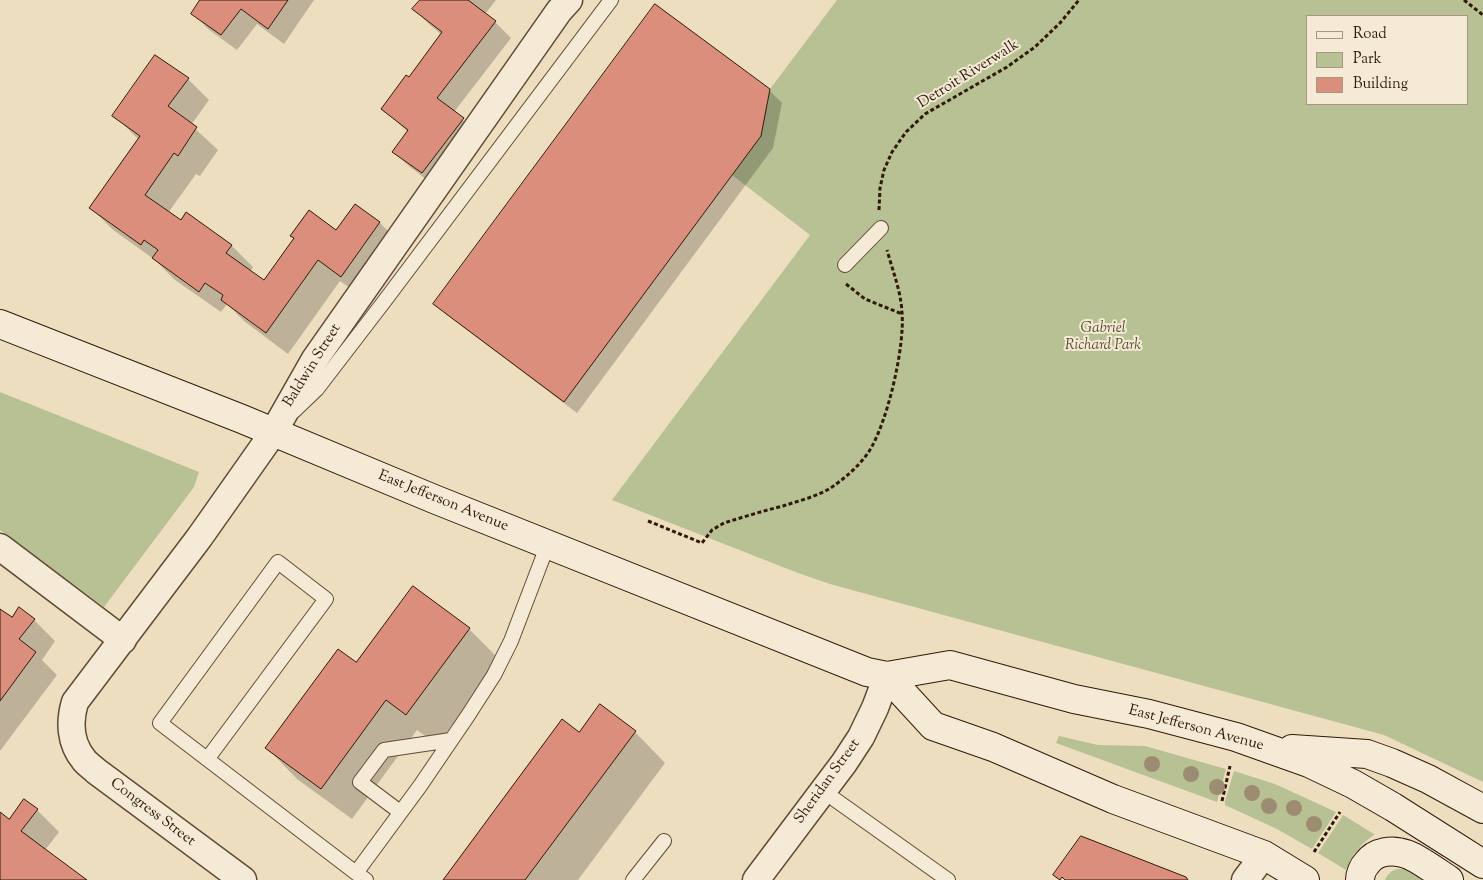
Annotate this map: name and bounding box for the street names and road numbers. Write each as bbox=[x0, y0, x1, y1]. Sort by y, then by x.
street label: Detroit Riverwalk bbox=[915, 37, 1023, 113]
street label: Baldwin Street bbox=[280, 321, 346, 411]
street label: East Jefferson Avenue bbox=[375, 468, 511, 536]
street label: East Jefferson Avenue bbox=[1126, 702, 1266, 756]
street label: Sheridan Street bbox=[791, 736, 865, 828]
street label: Congress Street bbox=[106, 775, 198, 851]

